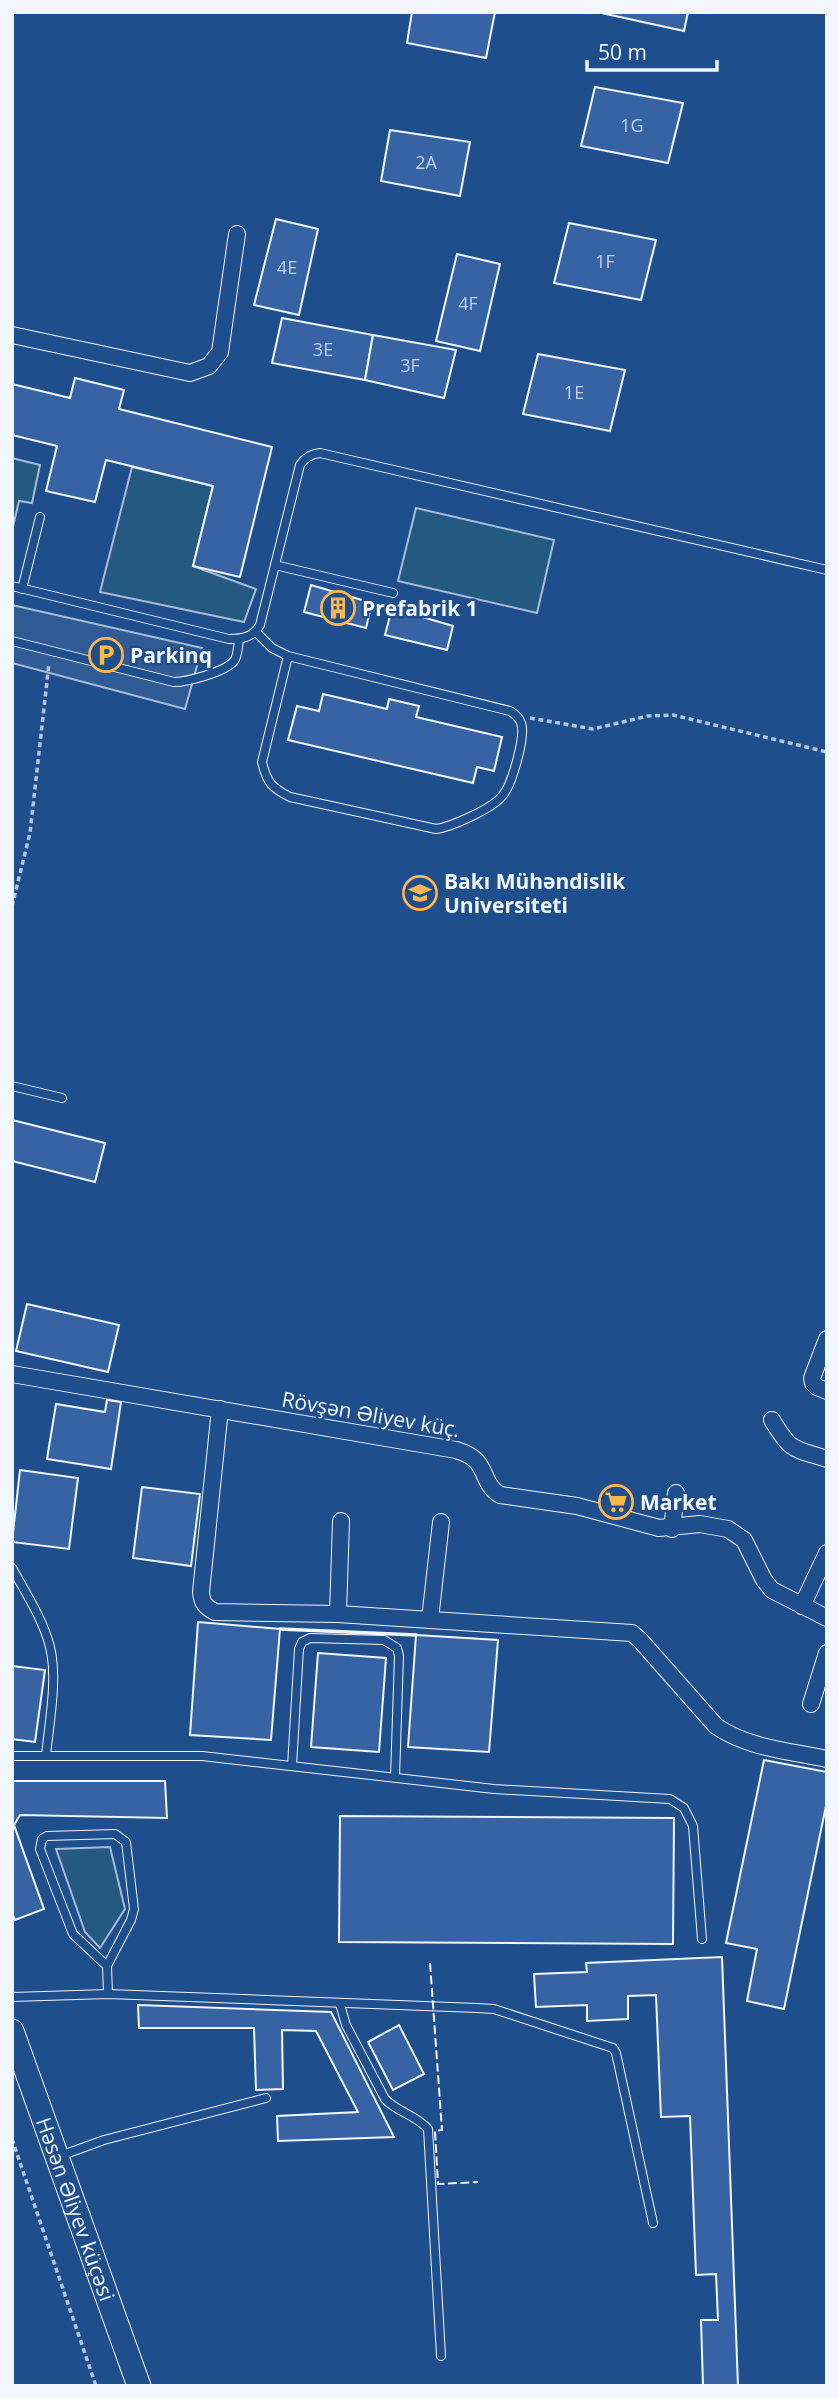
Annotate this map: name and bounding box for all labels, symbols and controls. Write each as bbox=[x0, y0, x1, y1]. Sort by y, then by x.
scale bar bbox=[587, 28, 716, 72]
text: 50 m bbox=[598, 38, 647, 66]
house number: 1G bbox=[620, 113, 644, 137]
house number: 2A bbox=[415, 150, 437, 174]
house number: 1F bbox=[595, 249, 615, 273]
house number: 4E bbox=[277, 255, 297, 279]
house number: 4F bbox=[458, 291, 478, 315]
house number: 3E bbox=[313, 337, 333, 361]
house number: 3F bbox=[400, 353, 420, 377]
house number: 1E bbox=[564, 380, 584, 404]
building icon: Prefabrik 1 bbox=[319, 589, 357, 627]
place label: Prefabrik 1 bbox=[362, 594, 478, 622]
parking icon: Parkinq bbox=[87, 636, 125, 674]
place label: Parkinq bbox=[130, 641, 212, 669]
place label: Bakı Mühəndislik Universiteti bbox=[444, 867, 626, 919]
school or university icon: Bakı Mühəndislik Universiteti bbox=[401, 874, 439, 912]
street label: Rövşən Əliyev küç. bbox=[280, 1385, 462, 1443]
supermarket icon: Market bbox=[597, 1483, 635, 1521]
place label: Market bbox=[640, 1488, 717, 1516]
street label: Həsən Əliyev küçəsi bbox=[30, 2113, 121, 2305]

